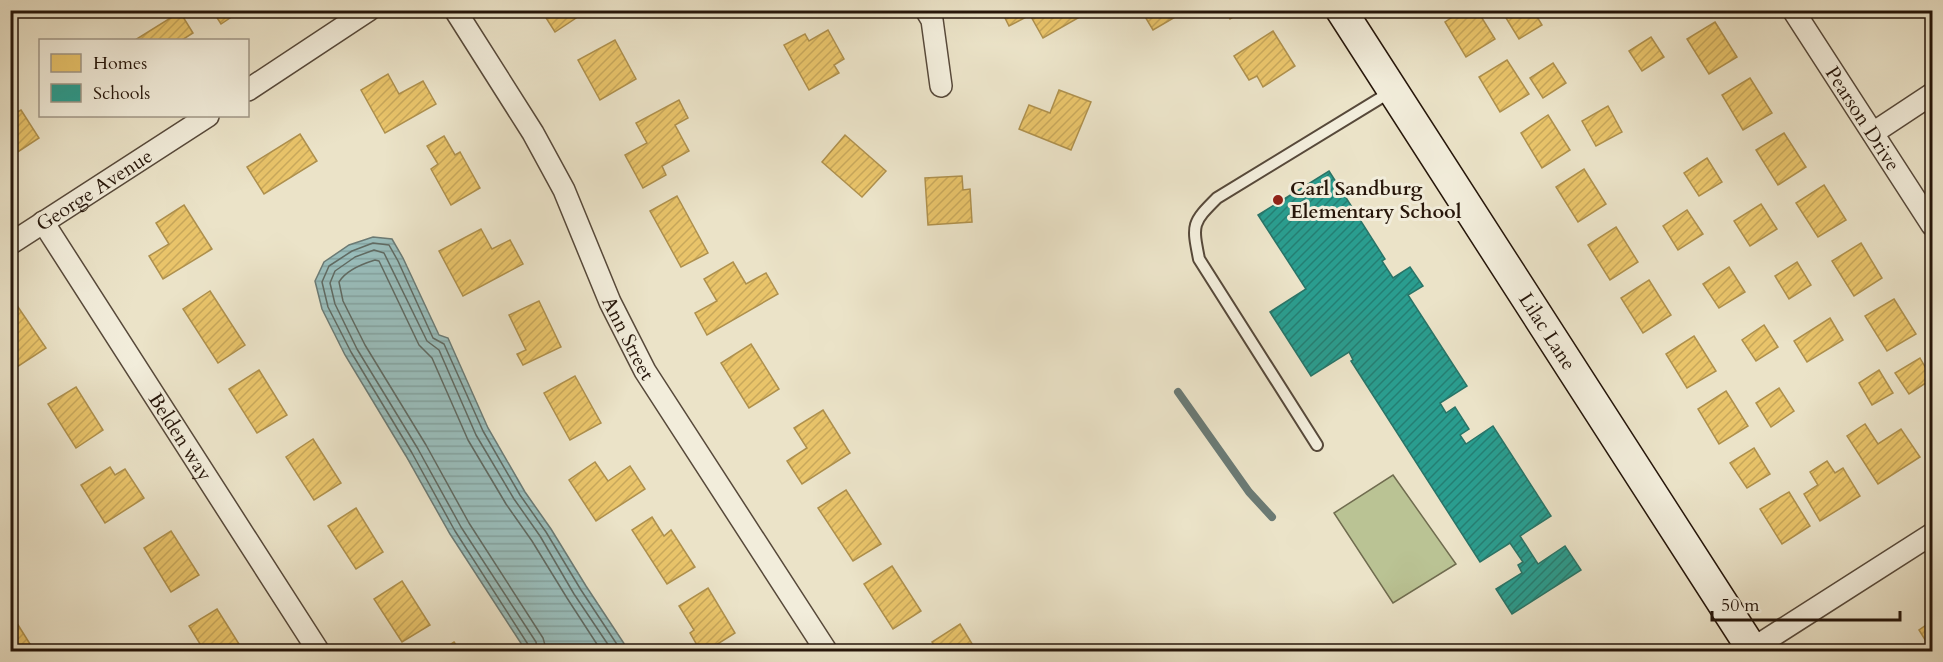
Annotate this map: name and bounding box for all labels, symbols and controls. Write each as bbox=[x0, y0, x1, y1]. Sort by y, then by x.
legend bbox=[39, 39, 249, 117]
text: Homes bbox=[93, 51, 147, 76]
street label: Pearson Drive bbox=[1819, 61, 1906, 176]
text: Schools bbox=[93, 81, 150, 106]
street label: George Avenue bbox=[31, 143, 158, 238]
place label: Carl Sandburg Elementary School bbox=[1290, 175, 1462, 225]
marker: Carl Sandburg Elementary School bbox=[1271, 193, 1285, 207]
street label: Lilac Lane bbox=[1512, 288, 1582, 376]
street label: Ann Street bbox=[595, 292, 661, 386]
street label: Belden way bbox=[142, 388, 219, 486]
scale bar bbox=[1712, 584, 1900, 622]
text: 50 m bbox=[1721, 593, 1760, 618]

